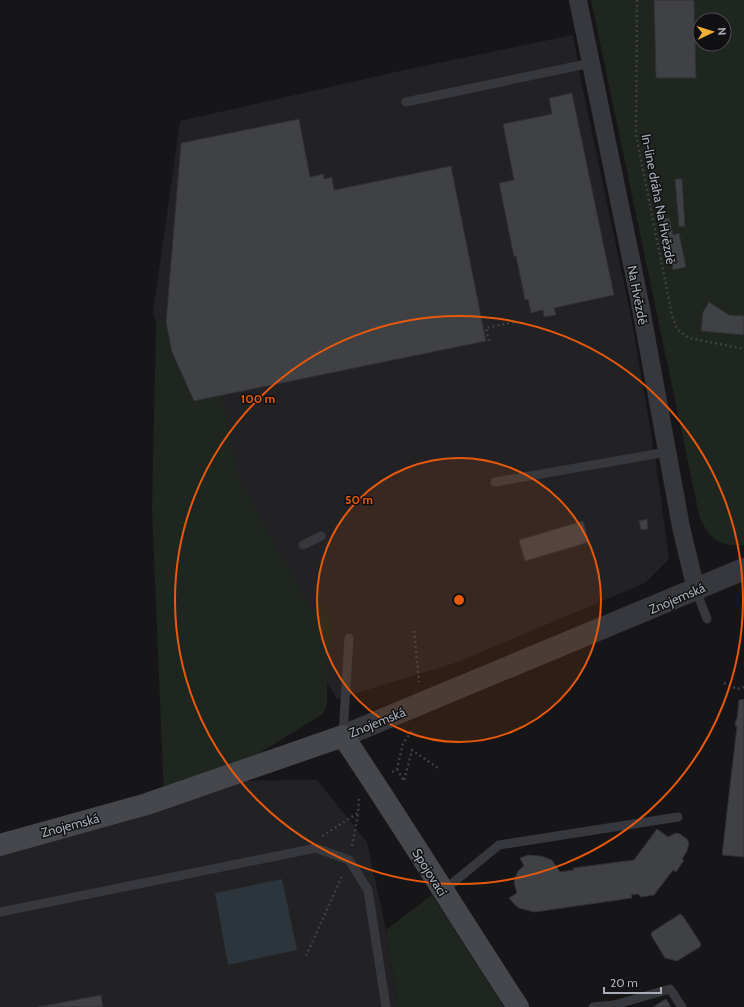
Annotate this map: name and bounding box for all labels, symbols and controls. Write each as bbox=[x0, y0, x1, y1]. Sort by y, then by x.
north arrow bbox=[692, 12, 732, 52]
text: N bbox=[715, 27, 729, 36]
street label: In-line dráha Na Hvězdě bbox=[639, 132, 680, 266]
street label: Na Hvězdě bbox=[624, 264, 652, 326]
text: 100 m bbox=[241, 391, 275, 406]
text: 50 m bbox=[345, 492, 373, 507]
street label: Znojemská bbox=[646, 579, 709, 618]
centre of rings bbox=[452, 593, 466, 607]
street label: Znojemská bbox=[346, 703, 409, 741]
street label: Znojemská bbox=[39, 809, 102, 841]
street label: Spojovací bbox=[408, 845, 451, 899]
scale bar bbox=[604, 969, 661, 995]
text: 20 m bbox=[610, 975, 638, 990]

